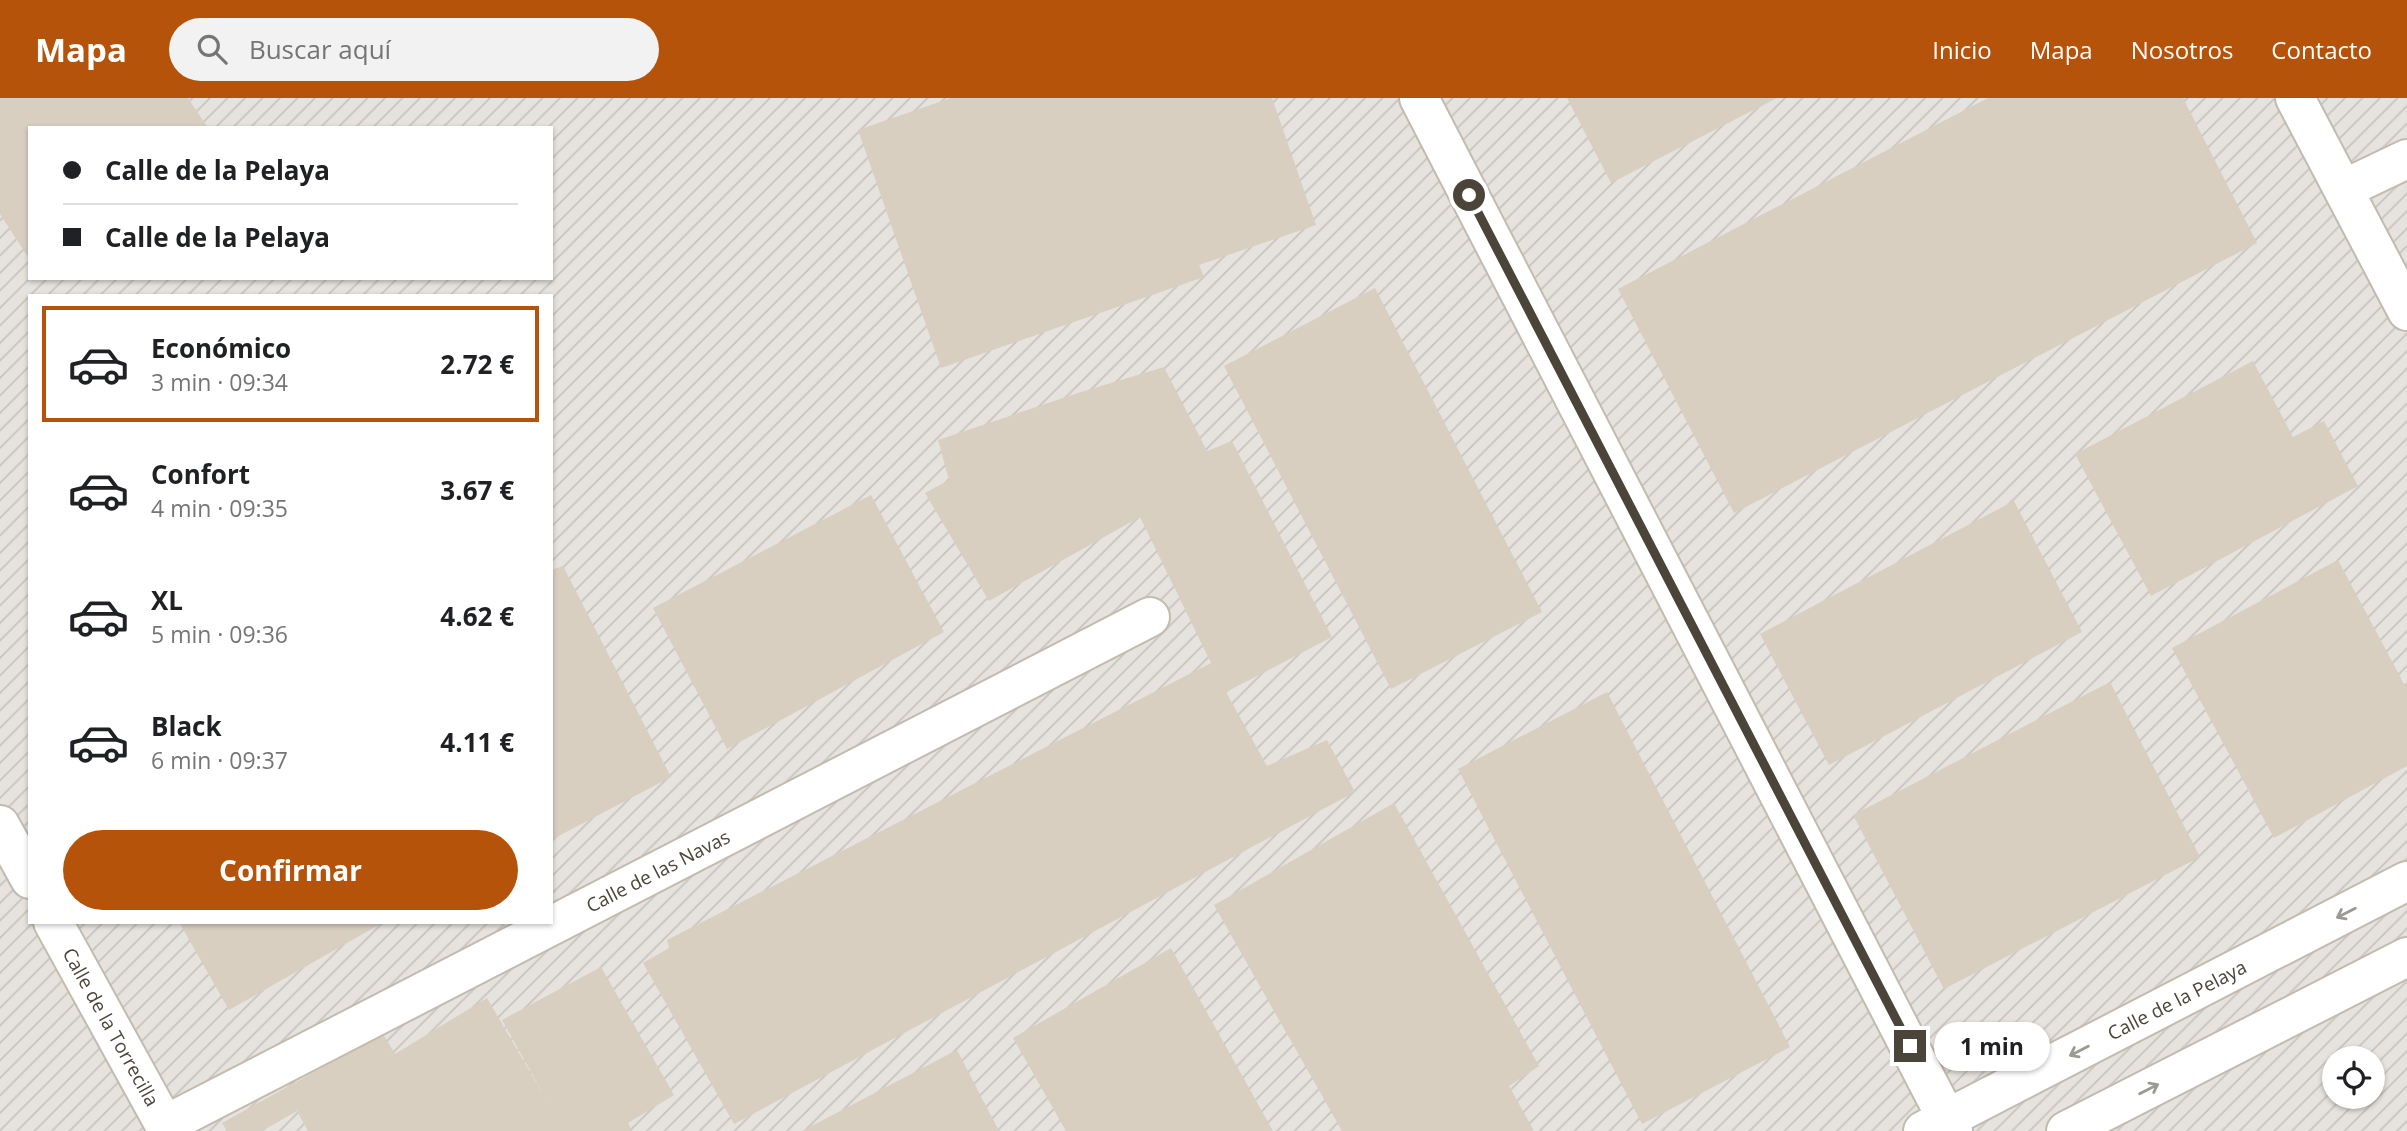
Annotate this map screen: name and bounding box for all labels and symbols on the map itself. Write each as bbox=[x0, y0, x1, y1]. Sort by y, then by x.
route start bbox=[1453, 179, 1485, 211]
street label: Calle de las Navas bbox=[582, 823, 734, 919]
one-way arrow bbox=[2336, 906, 2357, 920]
street label: Calle de la Torrecilla bbox=[57, 943, 165, 1111]
street label: Calle de la Pelaya bbox=[2103, 954, 2251, 1046]
callout: 1 min bbox=[1934, 1021, 2050, 1070]
route end bbox=[1894, 1030, 1926, 1062]
one-way arrow bbox=[2069, 1044, 2090, 1058]
one-way arrow bbox=[2138, 1081, 2159, 1095]

